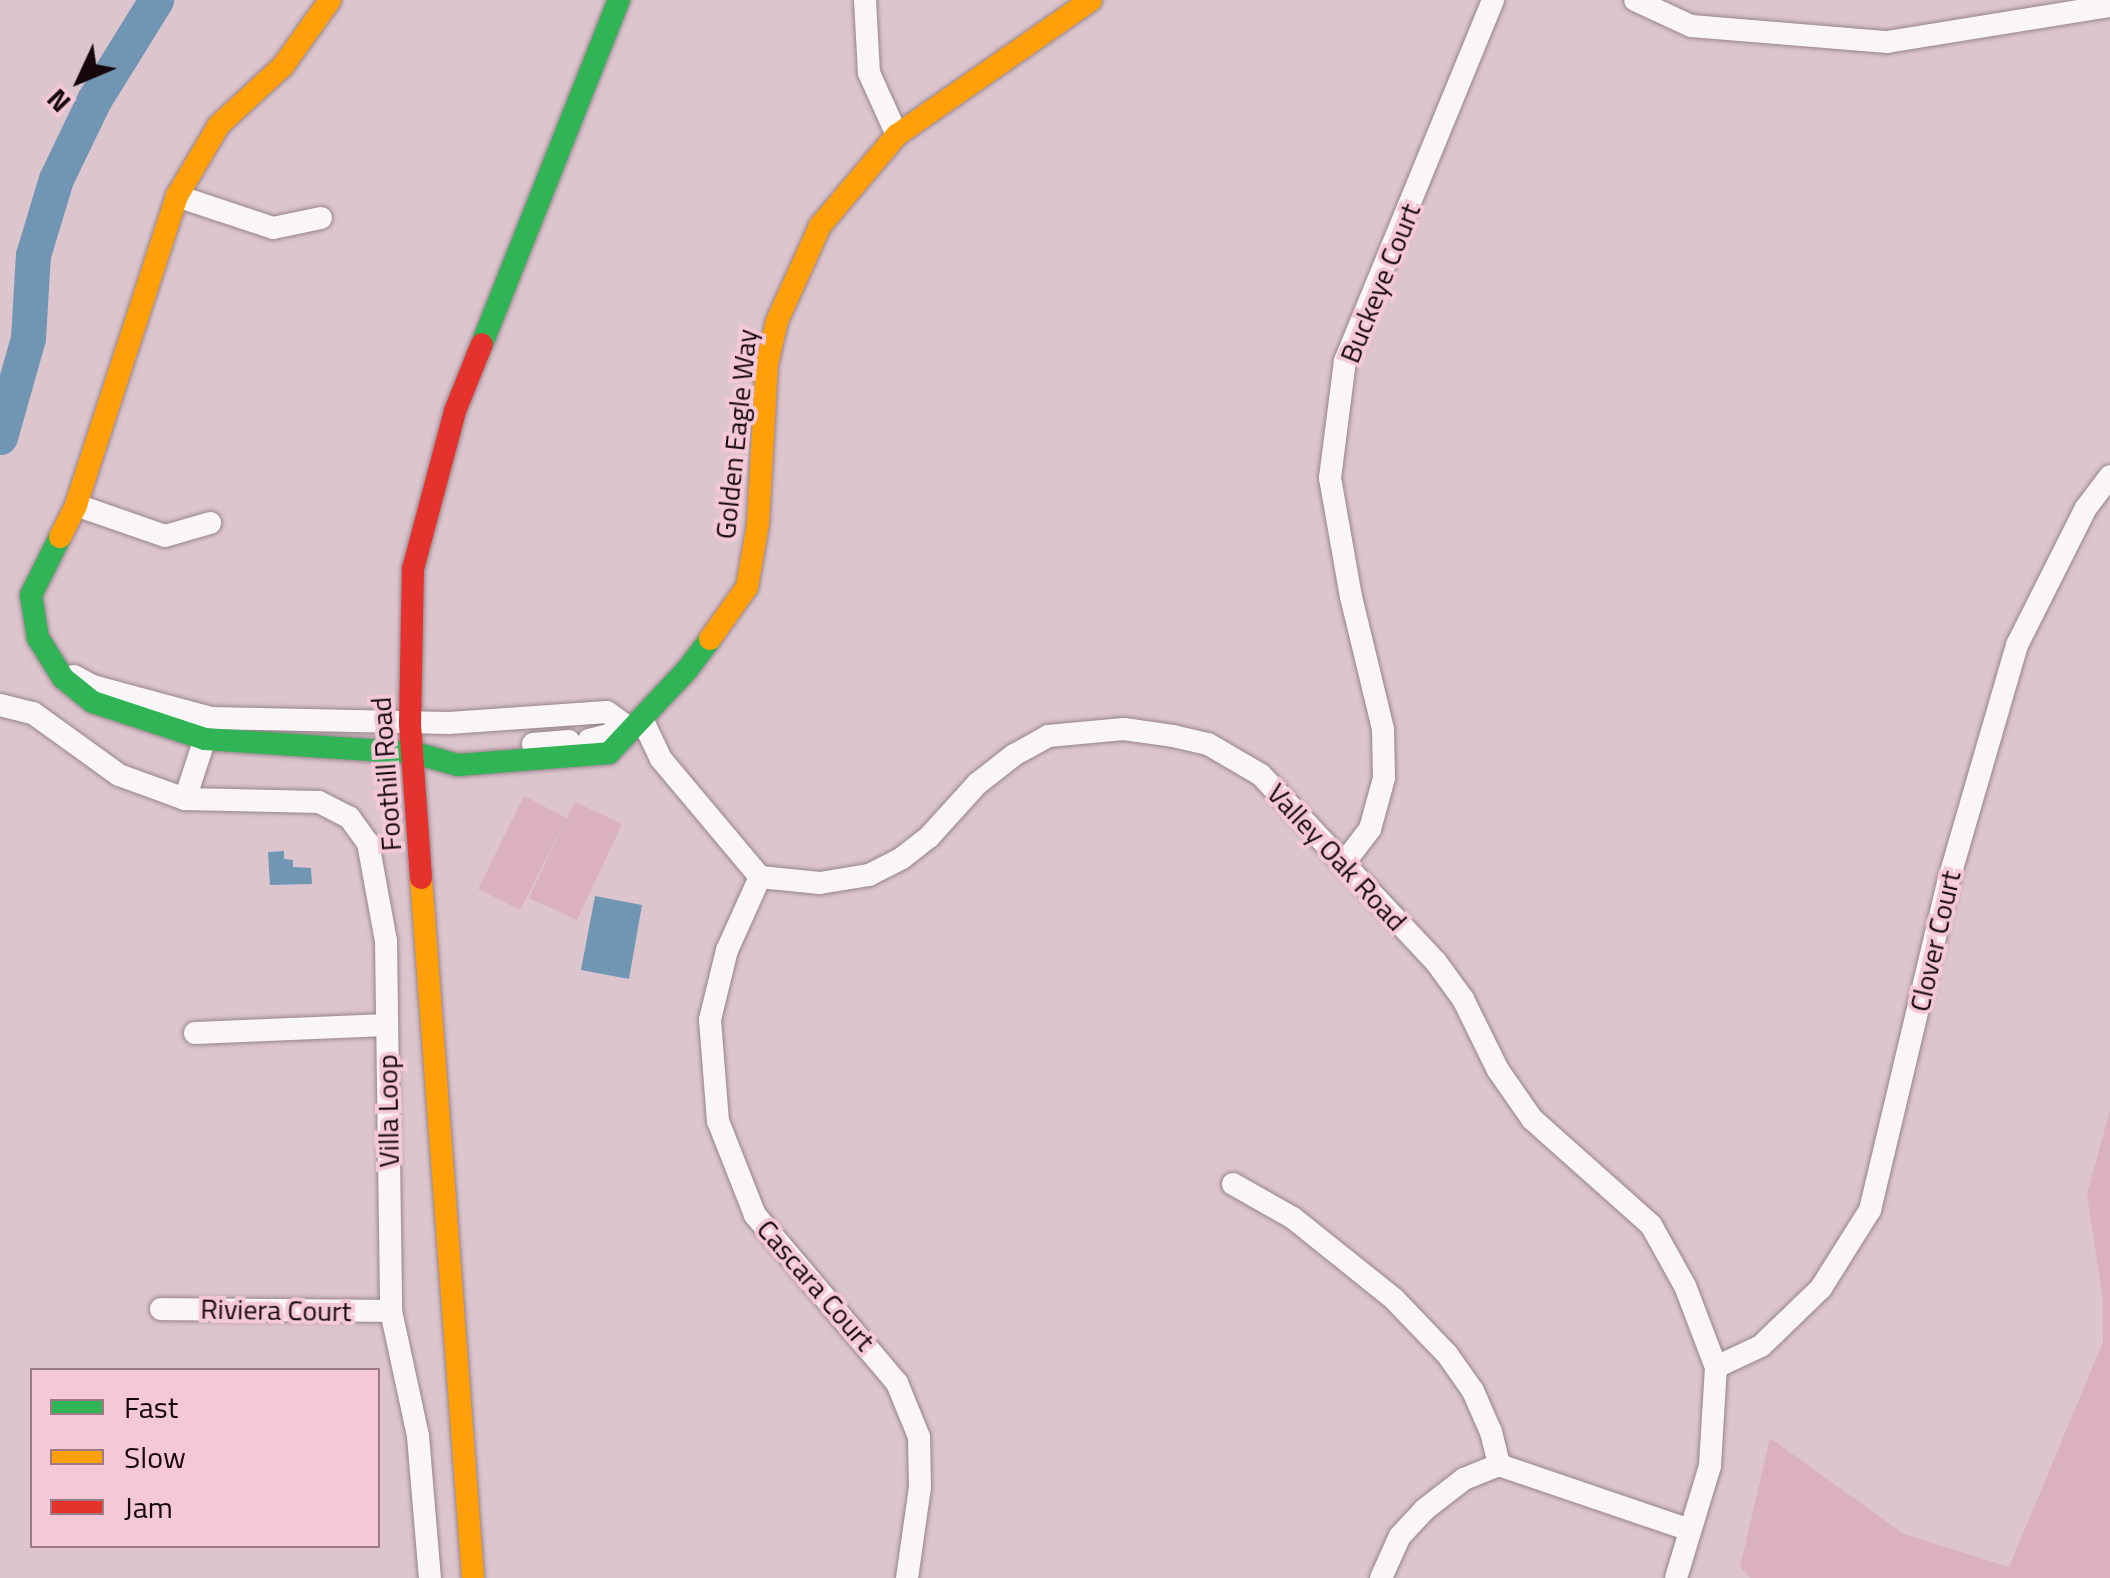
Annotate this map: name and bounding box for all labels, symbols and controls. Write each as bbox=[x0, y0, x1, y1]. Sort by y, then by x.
north arrow bbox=[30, 30, 130, 130]
text: N bbox=[36, 79, 80, 123]
street label: Buckeye Court bbox=[1333, 198, 1427, 368]
street label: Golden Eagle Way bbox=[708, 327, 764, 541]
street label: Foothill Road bbox=[364, 696, 408, 852]
street label: Valley Oak Road bbox=[1260, 777, 1414, 937]
street label: Clover Court bbox=[1902, 867, 1968, 1015]
street label: Villa Loop bbox=[370, 1054, 406, 1168]
street label: Cascara Court bbox=[750, 1213, 882, 1357]
street label: Riviera Court bbox=[200, 1292, 352, 1328]
legend bbox=[30, 1368, 380, 1548]
text: Fast bbox=[124, 1384, 178, 1430]
text: Slow bbox=[124, 1434, 186, 1480]
text: Jam bbox=[124, 1484, 173, 1530]

